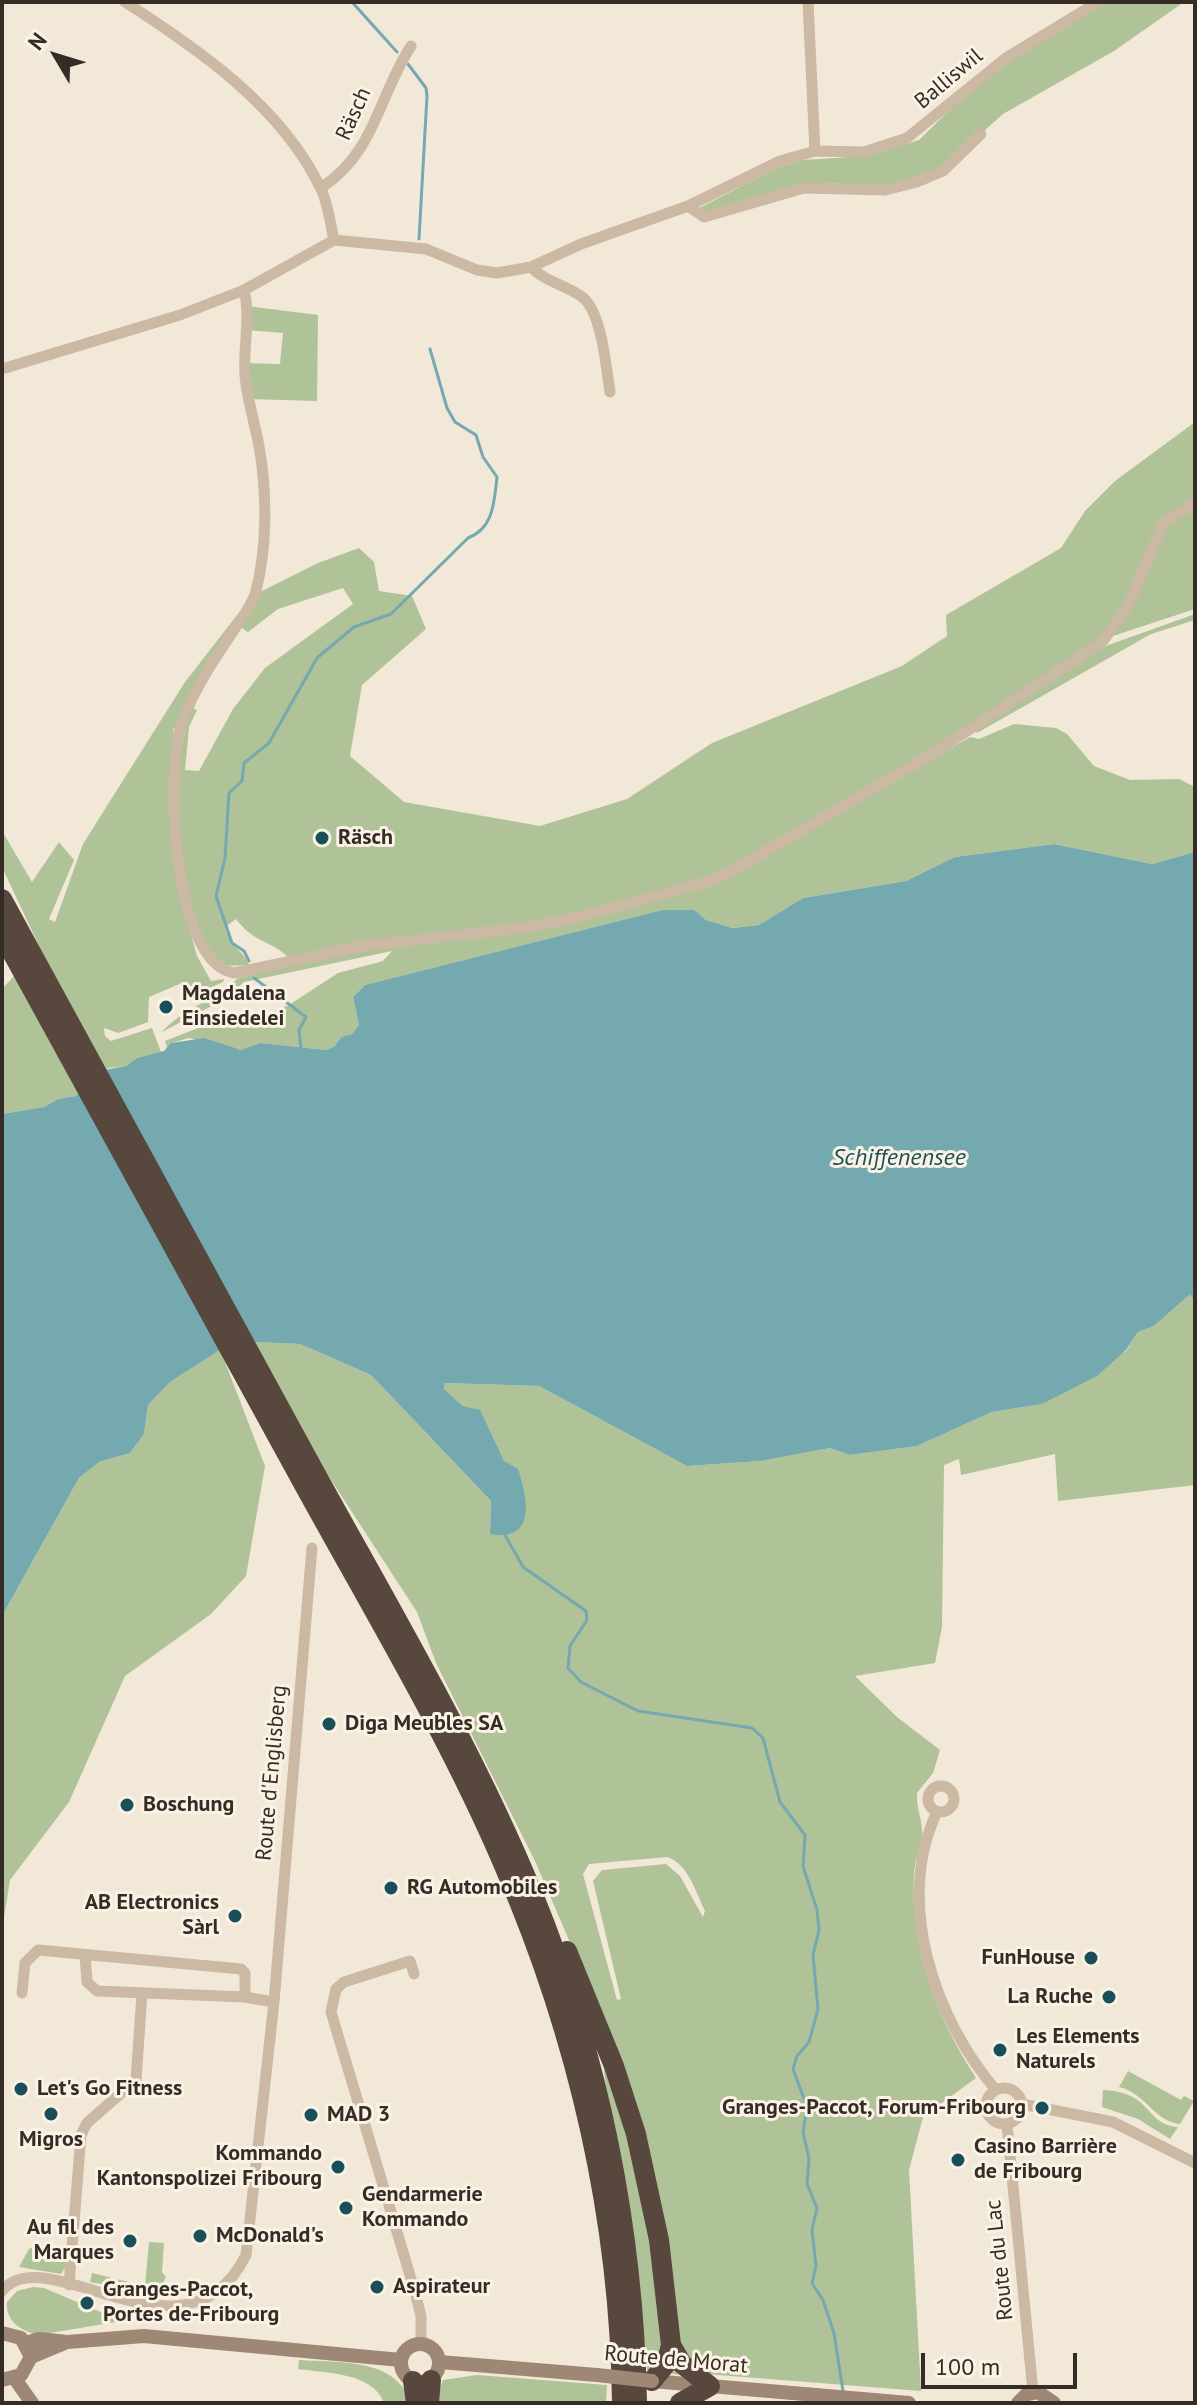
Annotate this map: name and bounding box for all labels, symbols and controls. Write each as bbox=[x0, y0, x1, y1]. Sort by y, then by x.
north arrow bbox=[16, 16, 96, 96]
text: N bbox=[22, 27, 53, 56]
street label: Balliswil bbox=[910, 43, 988, 115]
street label: Räsch bbox=[331, 84, 377, 144]
place label: Räsch bbox=[338, 825, 393, 851]
marker: Räsch bbox=[313, 829, 331, 847]
place label: Magdalena Einsiedelei bbox=[182, 981, 286, 1032]
marker: Magdalena Einsiedelei bbox=[157, 998, 175, 1016]
water label: Schiffenensee bbox=[832, 1144, 966, 1172]
street label: Route d'Englisberg bbox=[251, 1684, 293, 1862]
place label: Diga Meubles SA bbox=[345, 1711, 503, 1737]
marker: Diga Meubles SA bbox=[320, 1715, 338, 1733]
place label: Boschung bbox=[143, 1792, 234, 1818]
marker: Boschung bbox=[118, 1796, 136, 1814]
place label: RG Automobiles bbox=[407, 1875, 557, 1901]
marker: RG Automobiles bbox=[382, 1879, 400, 1897]
place label: AB Electronics Sàrl bbox=[85, 1890, 219, 1942]
marker: AB Electronics Sàrl bbox=[226, 1907, 244, 1925]
place label: FunHouse bbox=[982, 1945, 1075, 1971]
marker: FunHouse bbox=[1082, 1949, 1100, 1967]
place label: La Ruche bbox=[1007, 1984, 1093, 2010]
marker: La Ruche bbox=[1100, 1988, 1118, 2006]
place label: Les Elements Naturels bbox=[1016, 2024, 1140, 2076]
marker: Les Elements Naturels bbox=[991, 2041, 1009, 2059]
place label: Let's Go Fitness bbox=[37, 2076, 182, 2102]
marker: Let's Go Fitness bbox=[12, 2080, 30, 2098]
place label: Granges-Paccot, Forum-Fribourg bbox=[722, 2095, 1026, 2121]
marker: Granges-Paccot, Forum-Fribourg bbox=[1033, 2099, 1051, 2117]
place label: MAD 3 bbox=[327, 2102, 390, 2128]
marker: Migros bbox=[42, 2105, 60, 2123]
marker: MAD 3 bbox=[302, 2106, 320, 2124]
place label: Migros bbox=[19, 2127, 83, 2153]
place label: Casino Barrière de Fribourg bbox=[974, 2134, 1117, 2186]
place label: Kommando Kantonspolizei Fribourg bbox=[97, 2141, 322, 2192]
marker: Casino Barrière de Fribourg bbox=[949, 2151, 967, 2169]
marker: Kommando Kantonspolizei Fribourg bbox=[329, 2158, 347, 2176]
place label: Gendarmerie Kommando bbox=[362, 2182, 483, 2234]
street label: Route du Lac bbox=[981, 2198, 1019, 2322]
marker: Gendarmerie Kommando bbox=[337, 2199, 355, 2217]
place label: Au fil des Marques bbox=[27, 2215, 114, 2266]
place label: McDonald's bbox=[216, 2223, 324, 2249]
marker: McDonald's bbox=[191, 2227, 209, 2245]
marker: Au fil des Marques bbox=[121, 2232, 139, 2250]
place label: Aspirateur bbox=[393, 2274, 490, 2300]
place label: Granges-Paccot, Portes de-Fribourg bbox=[103, 2277, 279, 2328]
marker: Aspirateur bbox=[368, 2278, 386, 2296]
marker: Granges-Paccot, Portes de-Fribourg bbox=[78, 2294, 96, 2312]
scale bar bbox=[925, 2337, 1081, 2387]
street label: Route de Morat bbox=[603, 2341, 749, 2379]
text: 100 m bbox=[935, 2351, 1000, 2382]

